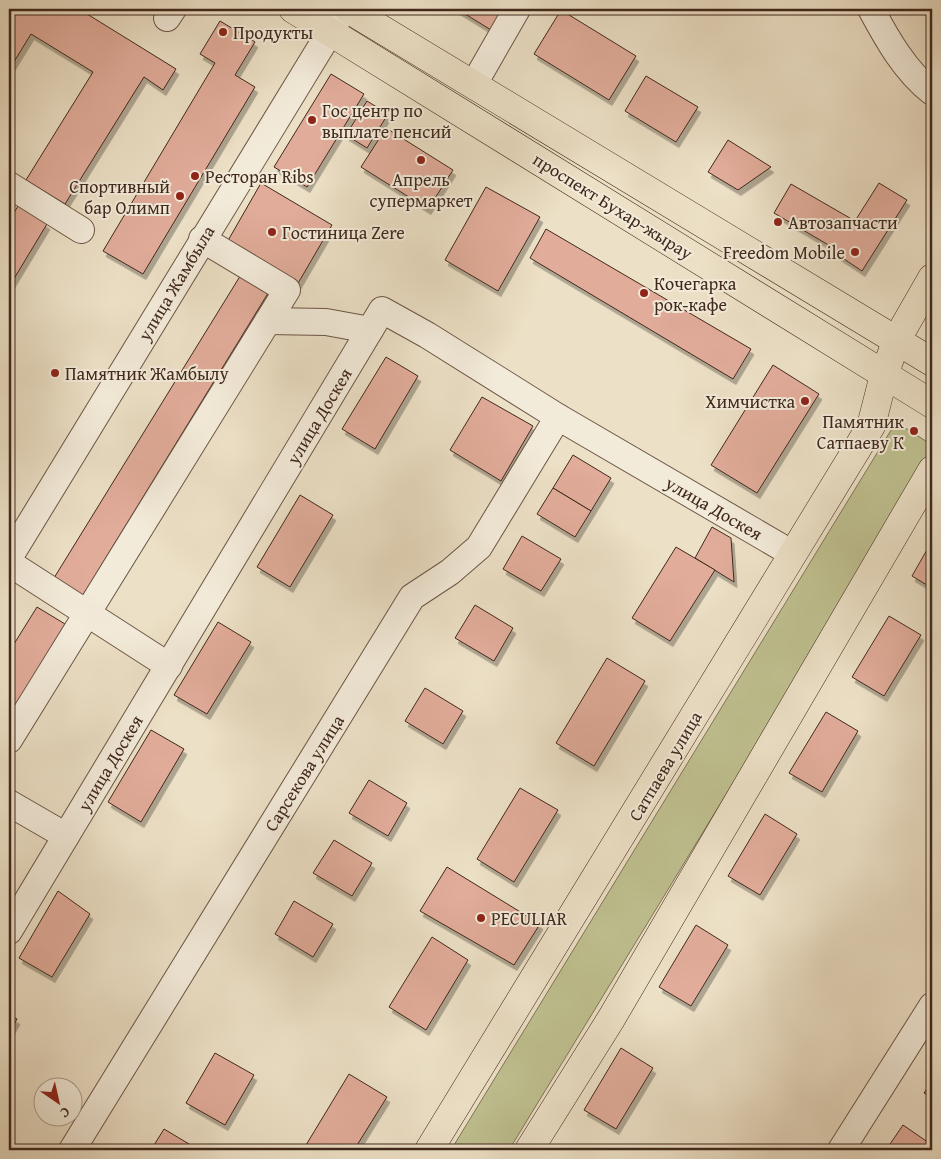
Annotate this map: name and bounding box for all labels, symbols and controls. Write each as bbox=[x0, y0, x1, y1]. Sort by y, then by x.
place label: Продукты bbox=[233, 19, 314, 46]
marker: Продукты bbox=[217, 26, 229, 38]
place label: Гос центр по выплате пенсий bbox=[322, 97, 452, 145]
marker: Гос центр по выплате пенсий bbox=[306, 114, 318, 126]
street label: проспект Бухар-жырау bbox=[528, 146, 698, 266]
marker: Апрель супермаркет bbox=[415, 154, 427, 166]
place label: Ресторан Ribs bbox=[205, 163, 314, 190]
place label: Апрель супермаркет bbox=[369, 166, 473, 214]
marker: Ресторан Ribs bbox=[189, 170, 201, 182]
place label: Спортивный бар Олимп bbox=[69, 173, 170, 221]
marker: Спортивный бар Олимп bbox=[174, 190, 186, 202]
place label: Автозапчасти bbox=[788, 209, 898, 236]
marker: Автозапчасти bbox=[772, 216, 784, 228]
place label: Гостиница Zere bbox=[282, 219, 405, 246]
street label: улица Жамбыла bbox=[130, 220, 221, 347]
marker: Гостиница Zere bbox=[266, 226, 278, 238]
place label: Freedom Mobile bbox=[723, 239, 845, 266]
marker: Freedom Mobile bbox=[849, 246, 861, 258]
place label: Кочегарка рок-кафе bbox=[654, 270, 737, 318]
marker: Кочегарка рок-кафе bbox=[638, 287, 650, 299]
place label: Памятник Жамбылу bbox=[65, 360, 229, 387]
street label: улица Доскея bbox=[279, 363, 358, 470]
marker: Памятник Жамбылу bbox=[49, 367, 61, 379]
place label: Химчистка bbox=[705, 388, 795, 415]
marker: Химчистка bbox=[799, 395, 811, 407]
place label: Памятник Сатпаеву К bbox=[817, 408, 905, 456]
marker: Памятник Сатпаеву К bbox=[908, 425, 920, 437]
street label: улица Доскея bbox=[660, 469, 768, 547]
street label: Сатпаева улица bbox=[621, 705, 709, 826]
street label: Сарсекова улица bbox=[257, 709, 351, 837]
street label: улица Доскея bbox=[70, 710, 149, 817]
place label: PECULIAR bbox=[491, 905, 568, 932]
marker: PECULIAR bbox=[475, 912, 487, 924]
north arrow bbox=[32, 1076, 82, 1126]
text: С bbox=[56, 1102, 74, 1123]

